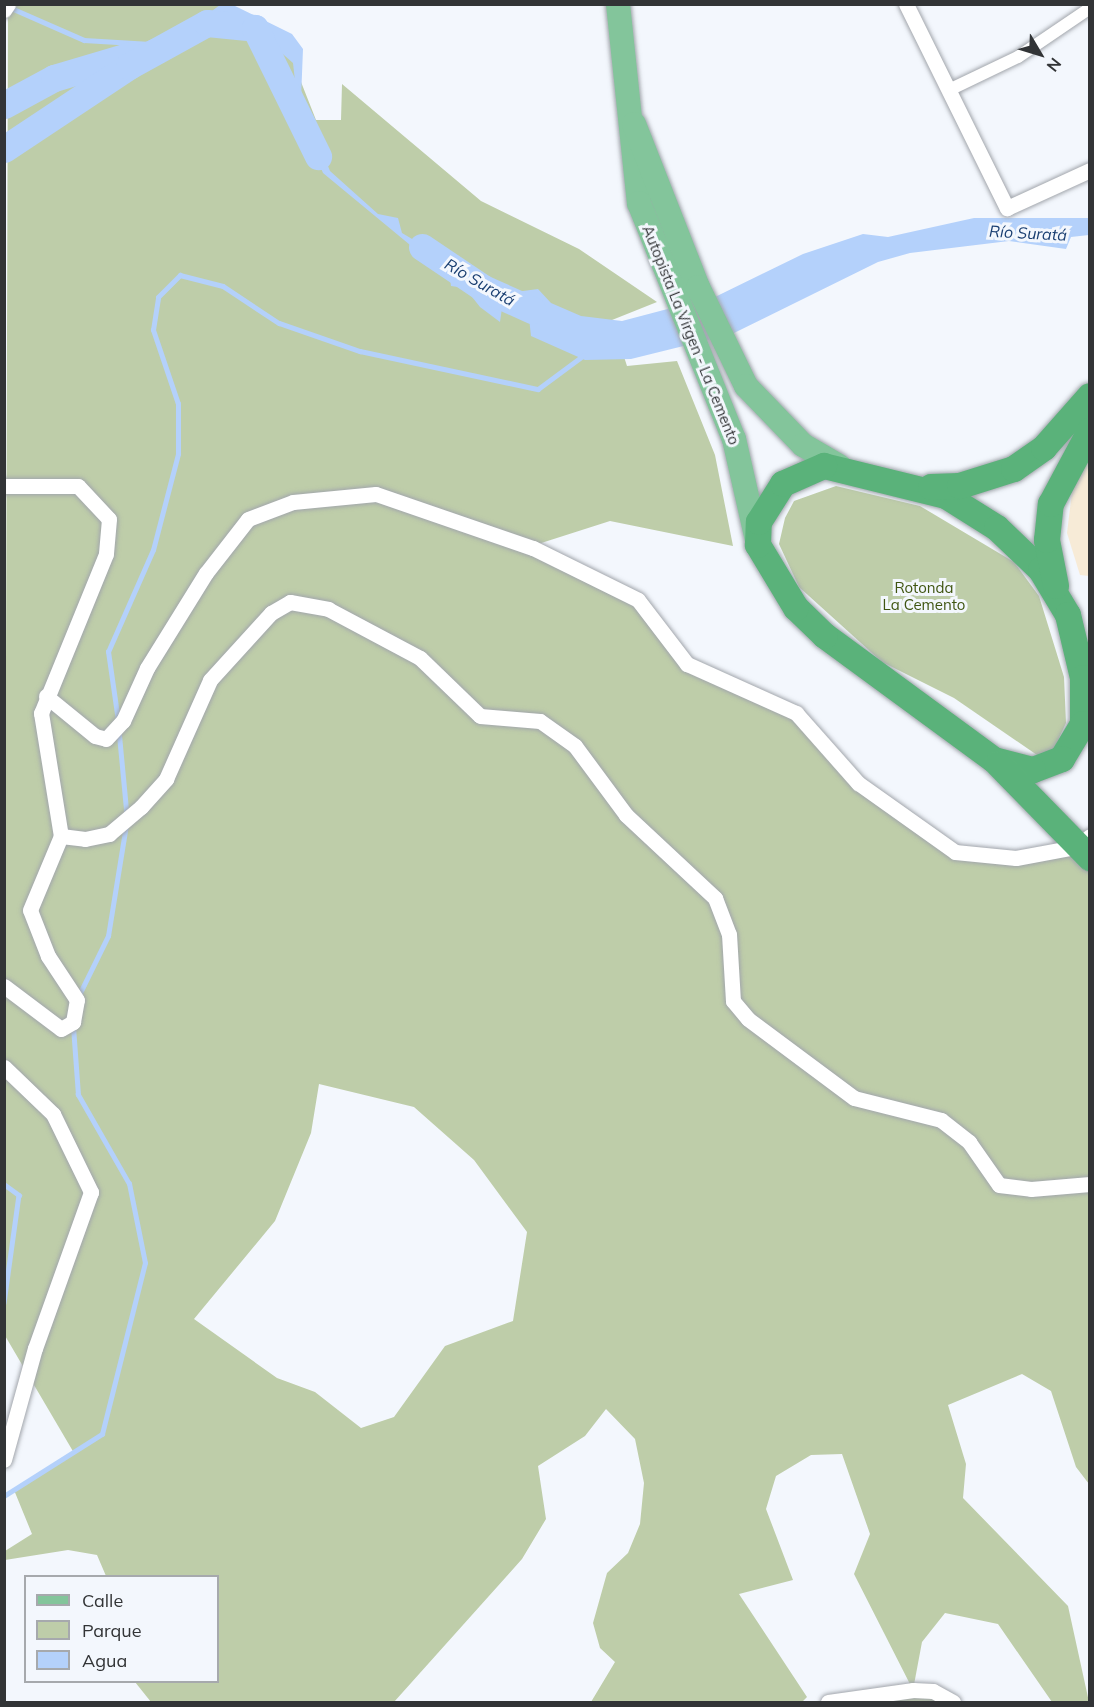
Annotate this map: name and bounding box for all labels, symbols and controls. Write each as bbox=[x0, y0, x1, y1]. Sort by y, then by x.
north arrow bbox=[1010, 24, 1070, 84]
text: N bbox=[1043, 54, 1066, 76]
water label: Río Suratá bbox=[989, 221, 1067, 245]
street label: Autopista La Virgen - La Cemento bbox=[639, 223, 743, 447]
water label: Río Suratá bbox=[441, 254, 519, 310]
park label: Rotonda La Cemento bbox=[883, 578, 965, 613]
legend bbox=[24, 1575, 219, 1683]
text: Calle bbox=[82, 1589, 123, 1612]
text: Parque bbox=[82, 1619, 141, 1642]
text: Agua bbox=[82, 1649, 127, 1672]

